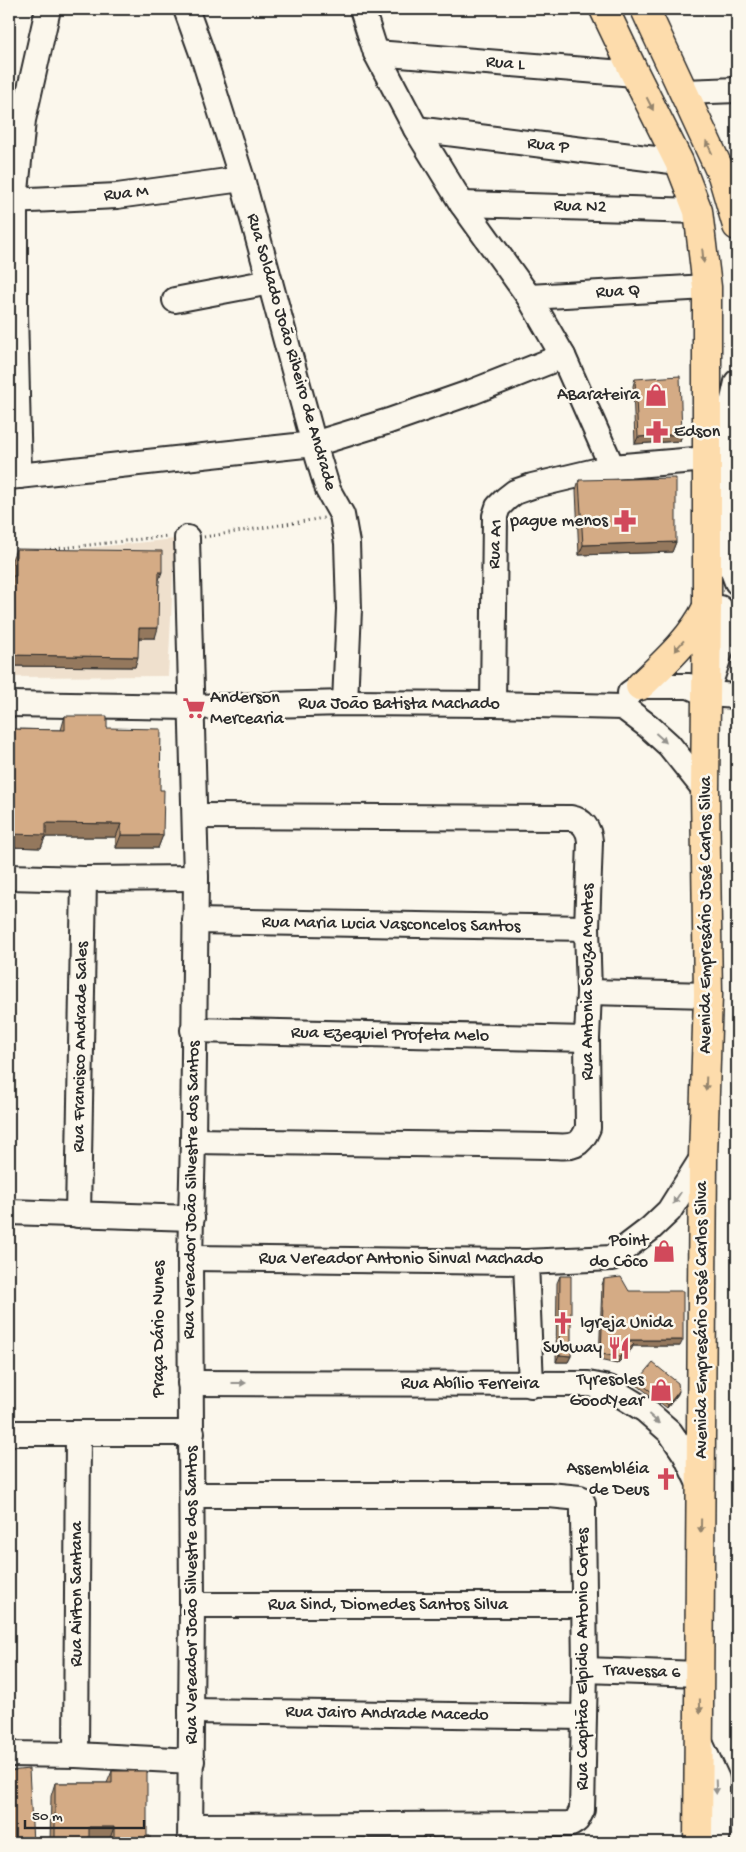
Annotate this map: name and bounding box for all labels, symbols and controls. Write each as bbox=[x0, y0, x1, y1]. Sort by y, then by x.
street label: Rua L bbox=[485, 52, 527, 76]
one-way arrow bbox=[646, 97, 654, 112]
street label: Rua P bbox=[526, 133, 571, 159]
one-way arrow bbox=[705, 140, 713, 154]
street label: Rua M bbox=[103, 181, 150, 207]
street label: Rua N2 bbox=[553, 196, 607, 218]
street label: Rua Soldado João Ribeiro de Andrade bbox=[241, 211, 341, 494]
one-way arrow bbox=[699, 248, 707, 264]
street label: Rua Q bbox=[595, 280, 641, 304]
shop icon: ABarateira bbox=[643, 382, 669, 408]
place label: ABarateira bbox=[557, 385, 641, 406]
pharmacy icon: Edson bbox=[644, 419, 670, 445]
place label: Edson bbox=[674, 422, 721, 443]
pharmacy icon: pague menos bbox=[612, 508, 638, 534]
place label: pague menos bbox=[509, 511, 609, 532]
street label: Rua A1 bbox=[484, 518, 508, 570]
one-way arrow bbox=[674, 639, 685, 652]
place label: Anderson Mercearia bbox=[210, 688, 285, 730]
street label: Rua João Batista Machado bbox=[298, 694, 500, 715]
supermarket icon: Anderson Mercearia bbox=[181, 695, 207, 721]
one-way arrow bbox=[654, 732, 666, 744]
street label: Avenida Empresário José Carlos Silva bbox=[696, 775, 717, 1054]
street label: Rua Antonia Souza Montes bbox=[578, 882, 599, 1080]
street label: Rua Maria Lucia Vasconcelos Santos bbox=[261, 912, 522, 938]
street label: Rua Francisco Andrade Sales bbox=[69, 940, 93, 1153]
street label: Rua Ezequiel Profeta Melo bbox=[291, 1023, 489, 1047]
street label: Rua Vereador João Silvestre dos Santos bbox=[179, 1039, 205, 1339]
one-way arrow bbox=[701, 1076, 709, 1092]
street label: Avenida Empresário José Carlos Silva bbox=[692, 1180, 713, 1459]
one-way arrow bbox=[672, 1191, 682, 1205]
place label: Point do Côco bbox=[589, 1231, 650, 1273]
shop icon: Point do Côco bbox=[651, 1238, 677, 1264]
street label: Rua Vereador Antonio Sinval Machado bbox=[259, 1249, 543, 1270]
street label: Praça Dário Nunes bbox=[149, 1259, 170, 1398]
church icon: Igreja Unida bbox=[550, 1310, 576, 1336]
place label: Igreja Unida bbox=[580, 1313, 674, 1334]
restaurant icon: Subway bbox=[606, 1335, 632, 1361]
place label: Subway bbox=[543, 1338, 602, 1359]
place label: Tyresoles GoodYear bbox=[569, 1370, 646, 1412]
street label: Rua Abílio Ferreira bbox=[401, 1374, 540, 1395]
shop icon: Tyresoles GoodYear bbox=[648, 1377, 674, 1403]
one-way arrow bbox=[231, 1379, 247, 1387]
one-way arrow bbox=[648, 1413, 661, 1424]
street label: Rua Vereador João Silvestre dos Santos bbox=[182, 1444, 203, 1744]
place label: Assembléia de Deus bbox=[566, 1459, 650, 1501]
church icon: Assembléia de Deus bbox=[653, 1466, 679, 1492]
one-way arrow bbox=[697, 1518, 705, 1534]
street label: Rua Airton Santana bbox=[67, 1520, 88, 1667]
street label: Rua Capitão Elpidio Antonio Cortes bbox=[573, 1527, 594, 1790]
street label: Rua Sind, Diomedes Santos Silva bbox=[268, 1595, 509, 1616]
street label: Travessa 6 bbox=[602, 1660, 682, 1684]
one-way arrow bbox=[696, 1698, 704, 1714]
street label: Rua Jairo Andrade Macedo bbox=[285, 1702, 489, 1726]
one-way arrow bbox=[713, 1780, 721, 1796]
scale bar bbox=[25, 1797, 144, 1829]
text: 50 m bbox=[32, 1808, 63, 1826]

